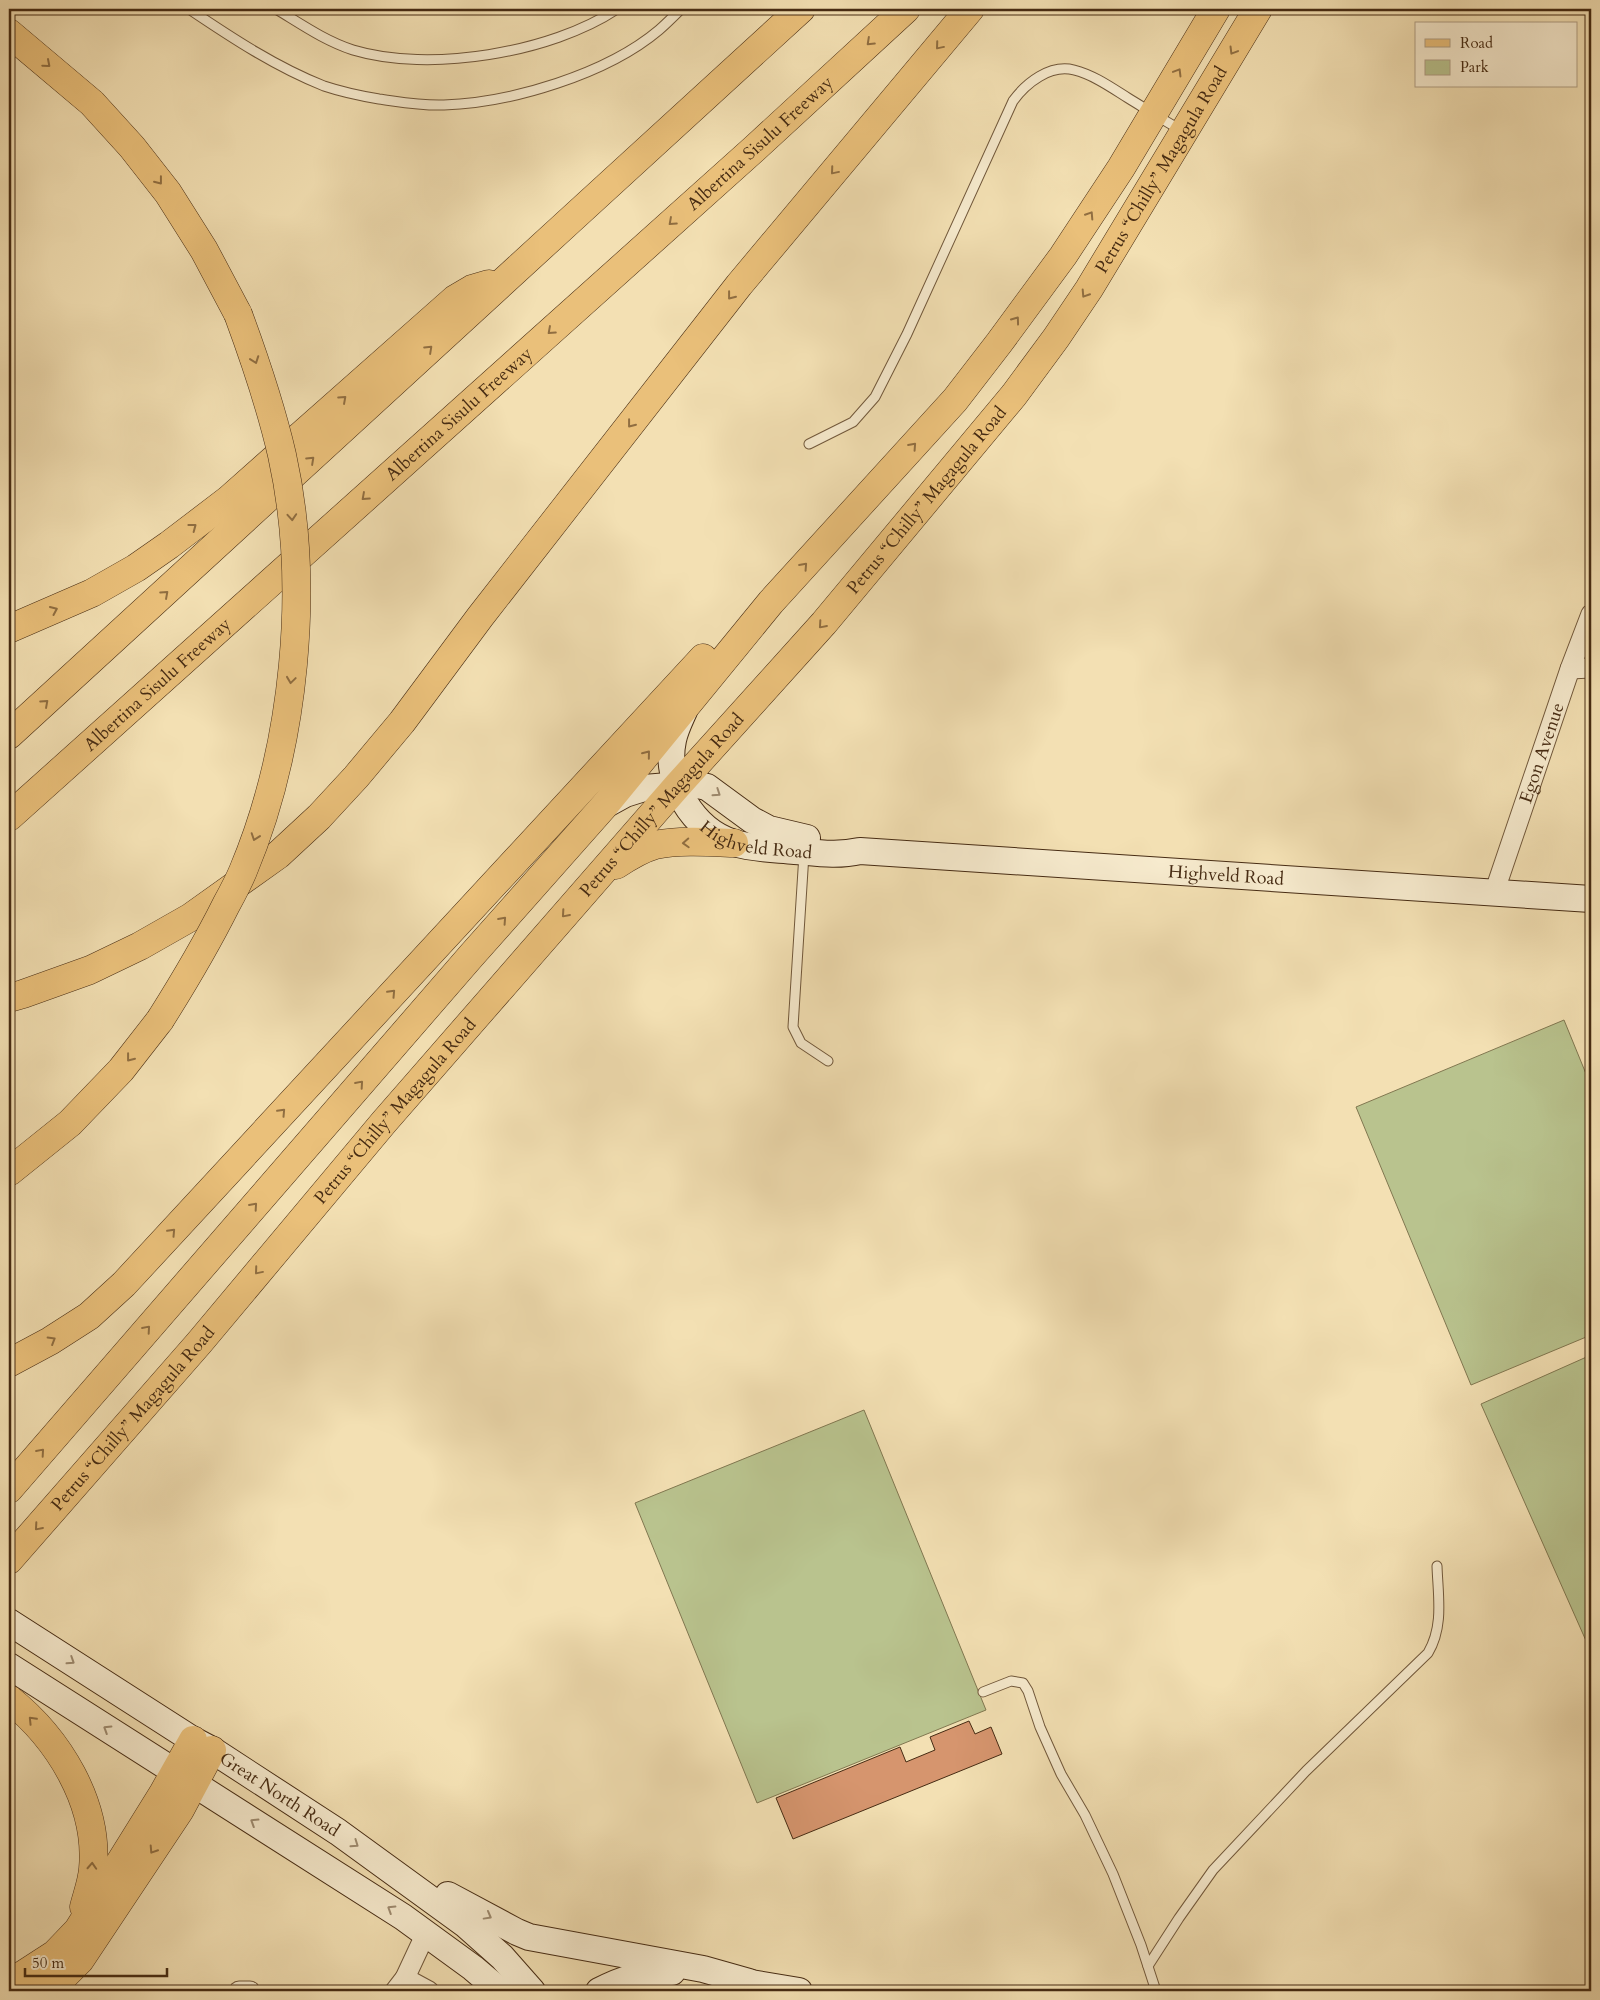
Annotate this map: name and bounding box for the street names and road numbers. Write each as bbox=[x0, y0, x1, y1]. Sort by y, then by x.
street label: Petrus “Chilly” Magagula Road bbox=[1089, 61, 1234, 278]
street label: Albertina Sisulu Freeway bbox=[682, 70, 839, 216]
street label: Albertina Sisulu Freeway bbox=[380, 341, 538, 487]
street label: Petrus “Chilly” Magagula Road bbox=[841, 401, 1013, 600]
street label: Albertina Sisulu Freeway bbox=[79, 612, 237, 757]
street label: Egon Avenue bbox=[1513, 700, 1571, 806]
street label: Petrus “Chilly” Magagula Road bbox=[574, 708, 750, 903]
street label: Highveld Road bbox=[694, 815, 814, 866]
street label: Highveld Road bbox=[1167, 859, 1285, 892]
street label: Petrus “Chilly” Magagula Road bbox=[308, 1013, 482, 1210]
street label: Petrus “Chilly” Magagula Road bbox=[46, 1321, 221, 1517]
street label: Great North Road bbox=[214, 1746, 345, 1843]

